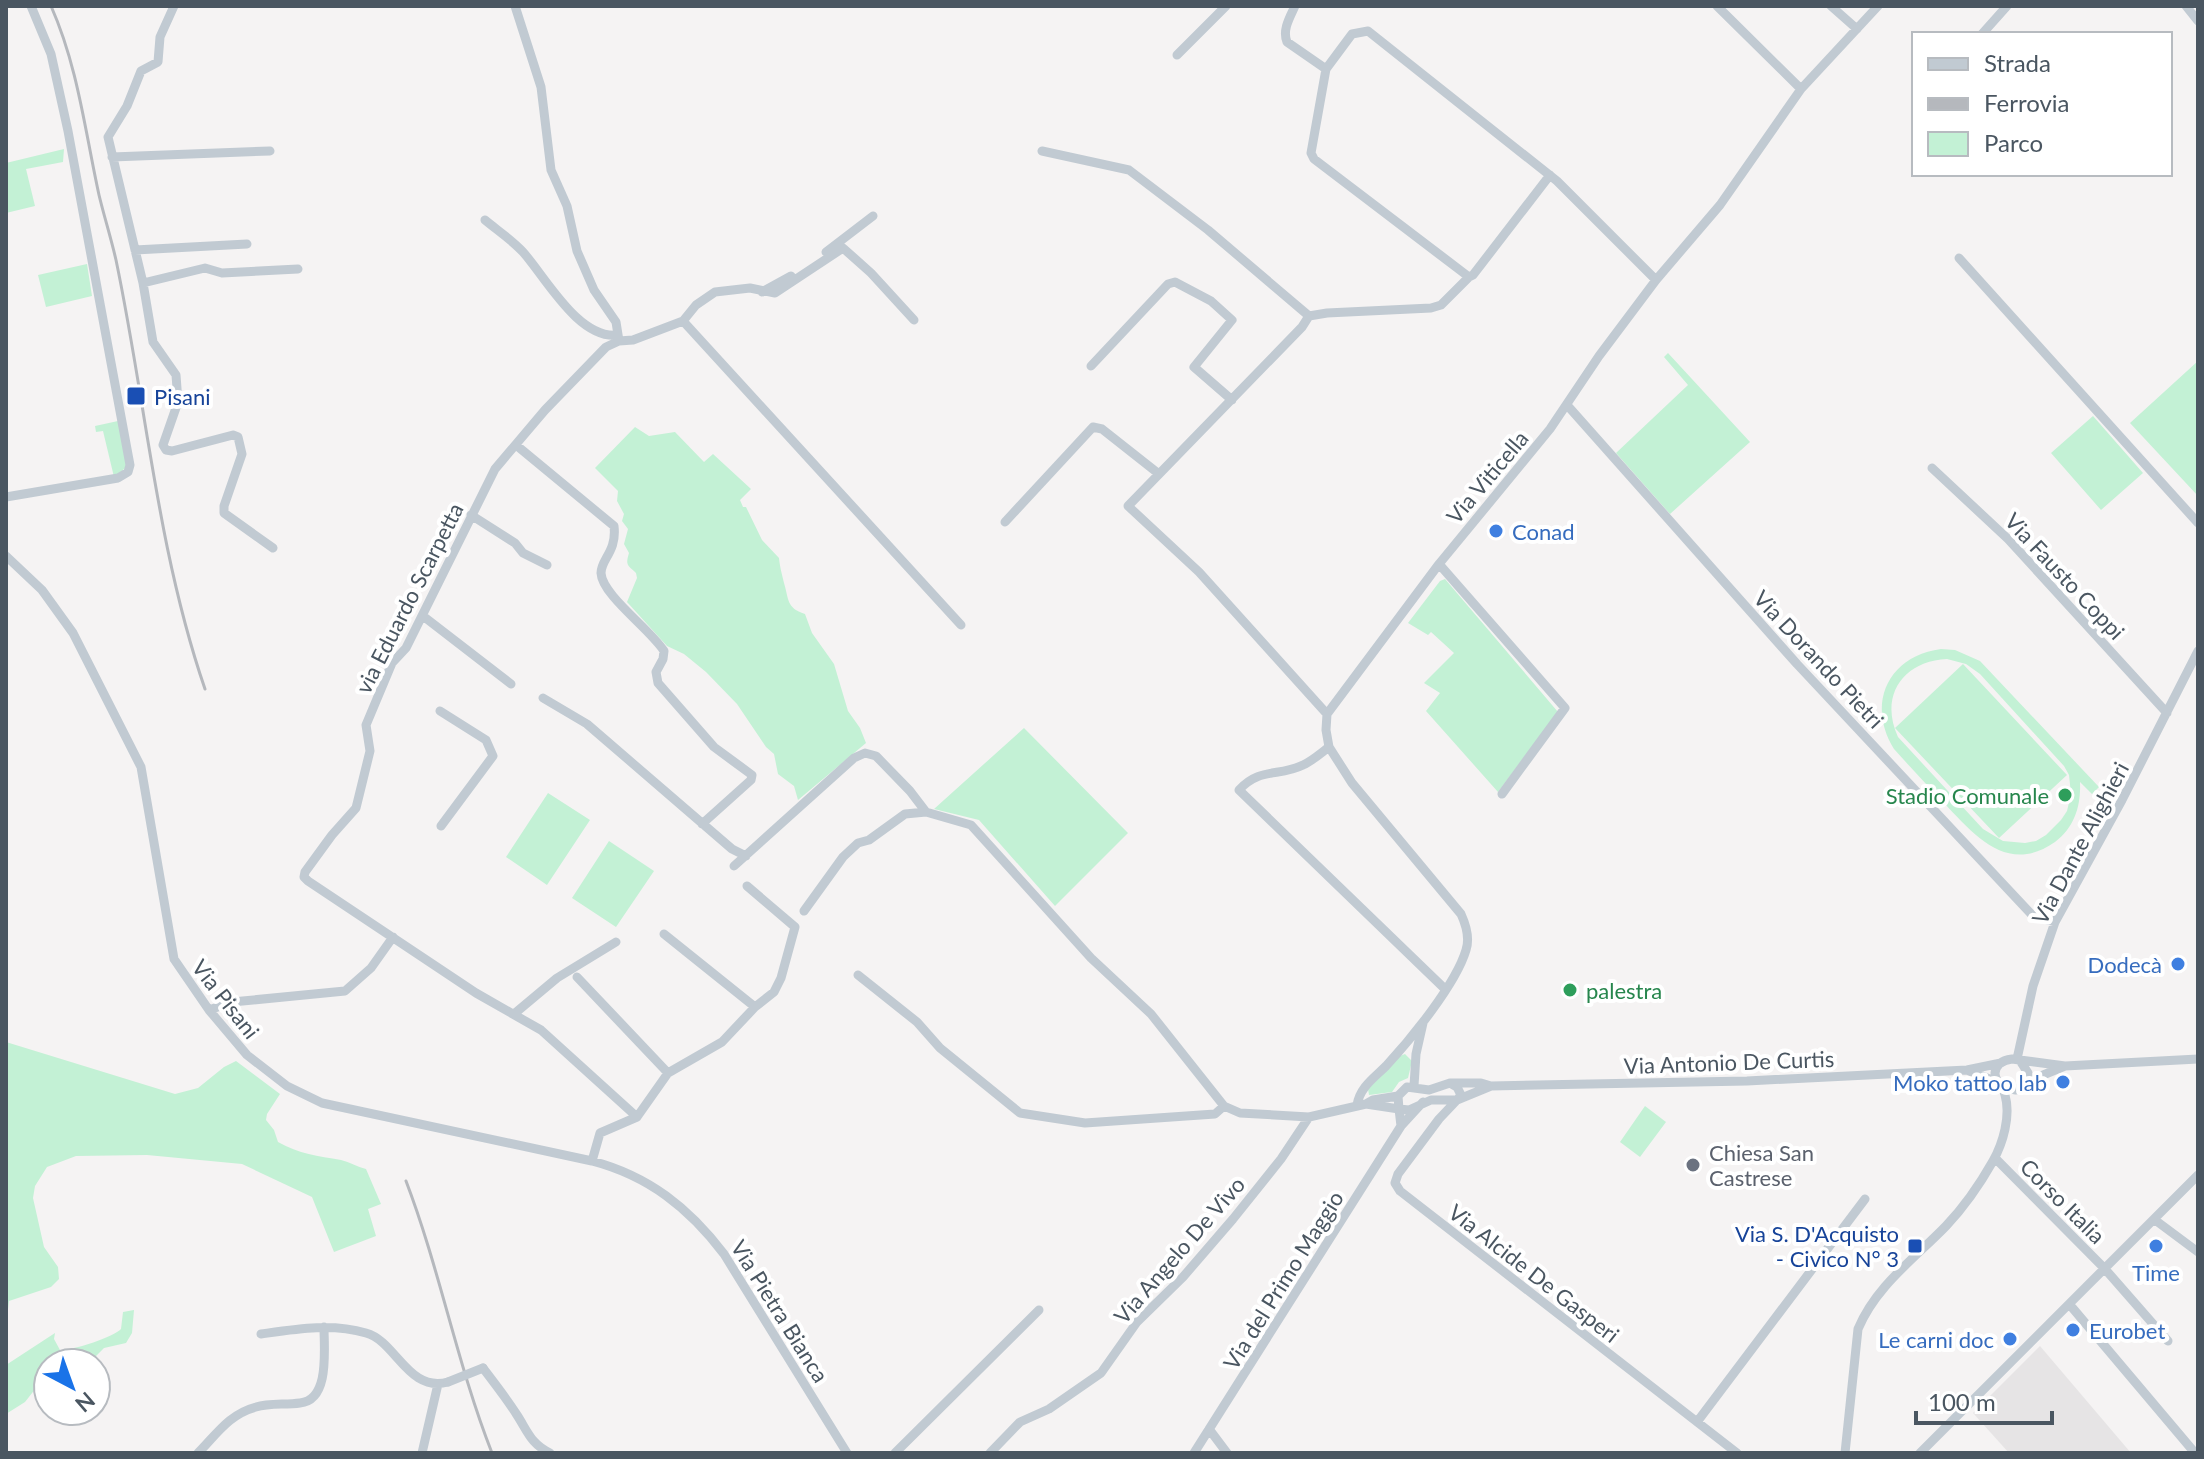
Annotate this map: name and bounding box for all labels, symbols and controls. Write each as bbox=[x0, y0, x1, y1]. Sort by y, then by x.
legend bbox=[1912, 32, 2172, 176]
text: Strada bbox=[1984, 48, 2051, 77]
text: Ferrovia bbox=[1984, 88, 2070, 117]
text: Parco bbox=[1984, 128, 2043, 157]
place label: Pisani bbox=[154, 383, 210, 410]
marker: Pisani bbox=[125, 385, 147, 407]
street label: Via Viticella bbox=[1440, 425, 1534, 529]
street label: via Eduardo Scarpetta bbox=[349, 498, 469, 698]
street label: Via Fausto Coppi bbox=[1999, 507, 2131, 645]
place label: Conad bbox=[1512, 518, 1574, 545]
marker: Conad bbox=[1487, 522, 1505, 540]
street label: Via Dorando Pietri bbox=[1748, 585, 1890, 733]
street label: Via Dante Alighieri bbox=[2026, 757, 2134, 929]
place label: Stadio Comunale bbox=[1886, 782, 2049, 809]
marker: Stadio Comunale bbox=[2056, 786, 2074, 804]
place label: Dodecà bbox=[2088, 951, 2162, 978]
street label: Via Pisani bbox=[187, 954, 265, 1044]
marker: Dodecà bbox=[2169, 955, 2187, 973]
place label: palestra bbox=[1586, 977, 1662, 1004]
marker: palestra bbox=[1561, 981, 1579, 999]
street label: Via Antonio De Curtis bbox=[1623, 1045, 1835, 1079]
place label: Moko tattoo lab bbox=[1893, 1069, 2047, 1096]
marker: Moko tattoo lab bbox=[2054, 1073, 2072, 1091]
place label: Chiesa San Castrese bbox=[1709, 1139, 1814, 1191]
street label: Corso Italia bbox=[2015, 1153, 2111, 1249]
marker: Chiesa San Castrese bbox=[1684, 1156, 1702, 1174]
street label: Via Angelo De Vivo bbox=[1108, 1171, 1250, 1329]
street label: Via del Primo Maggio bbox=[1217, 1186, 1349, 1374]
street label: Via Alcide De Gasperi bbox=[1443, 1198, 1625, 1348]
place label: Via S. D'Acquisto - Civico N° 3 bbox=[1735, 1220, 1899, 1272]
street label: Via Pietra Bianca bbox=[725, 1235, 835, 1387]
marker: Via S. D'Acquisto - Civico N° 3 bbox=[1906, 1237, 1924, 1255]
marker: Time bbox=[2147, 1237, 2165, 1255]
place label: Time bbox=[2132, 1259, 2180, 1286]
place label: Eurobet bbox=[2089, 1317, 2165, 1344]
marker: Eurobet bbox=[2064, 1321, 2082, 1339]
place label: Le carni doc bbox=[1878, 1326, 1994, 1353]
marker: Le carni doc bbox=[2001, 1330, 2019, 1348]
north arrow bbox=[32, 1347, 112, 1427]
scale bar bbox=[1916, 1375, 2052, 1425]
text: N bbox=[70, 1387, 101, 1418]
text: 100 m bbox=[1928, 1387, 1996, 1416]

